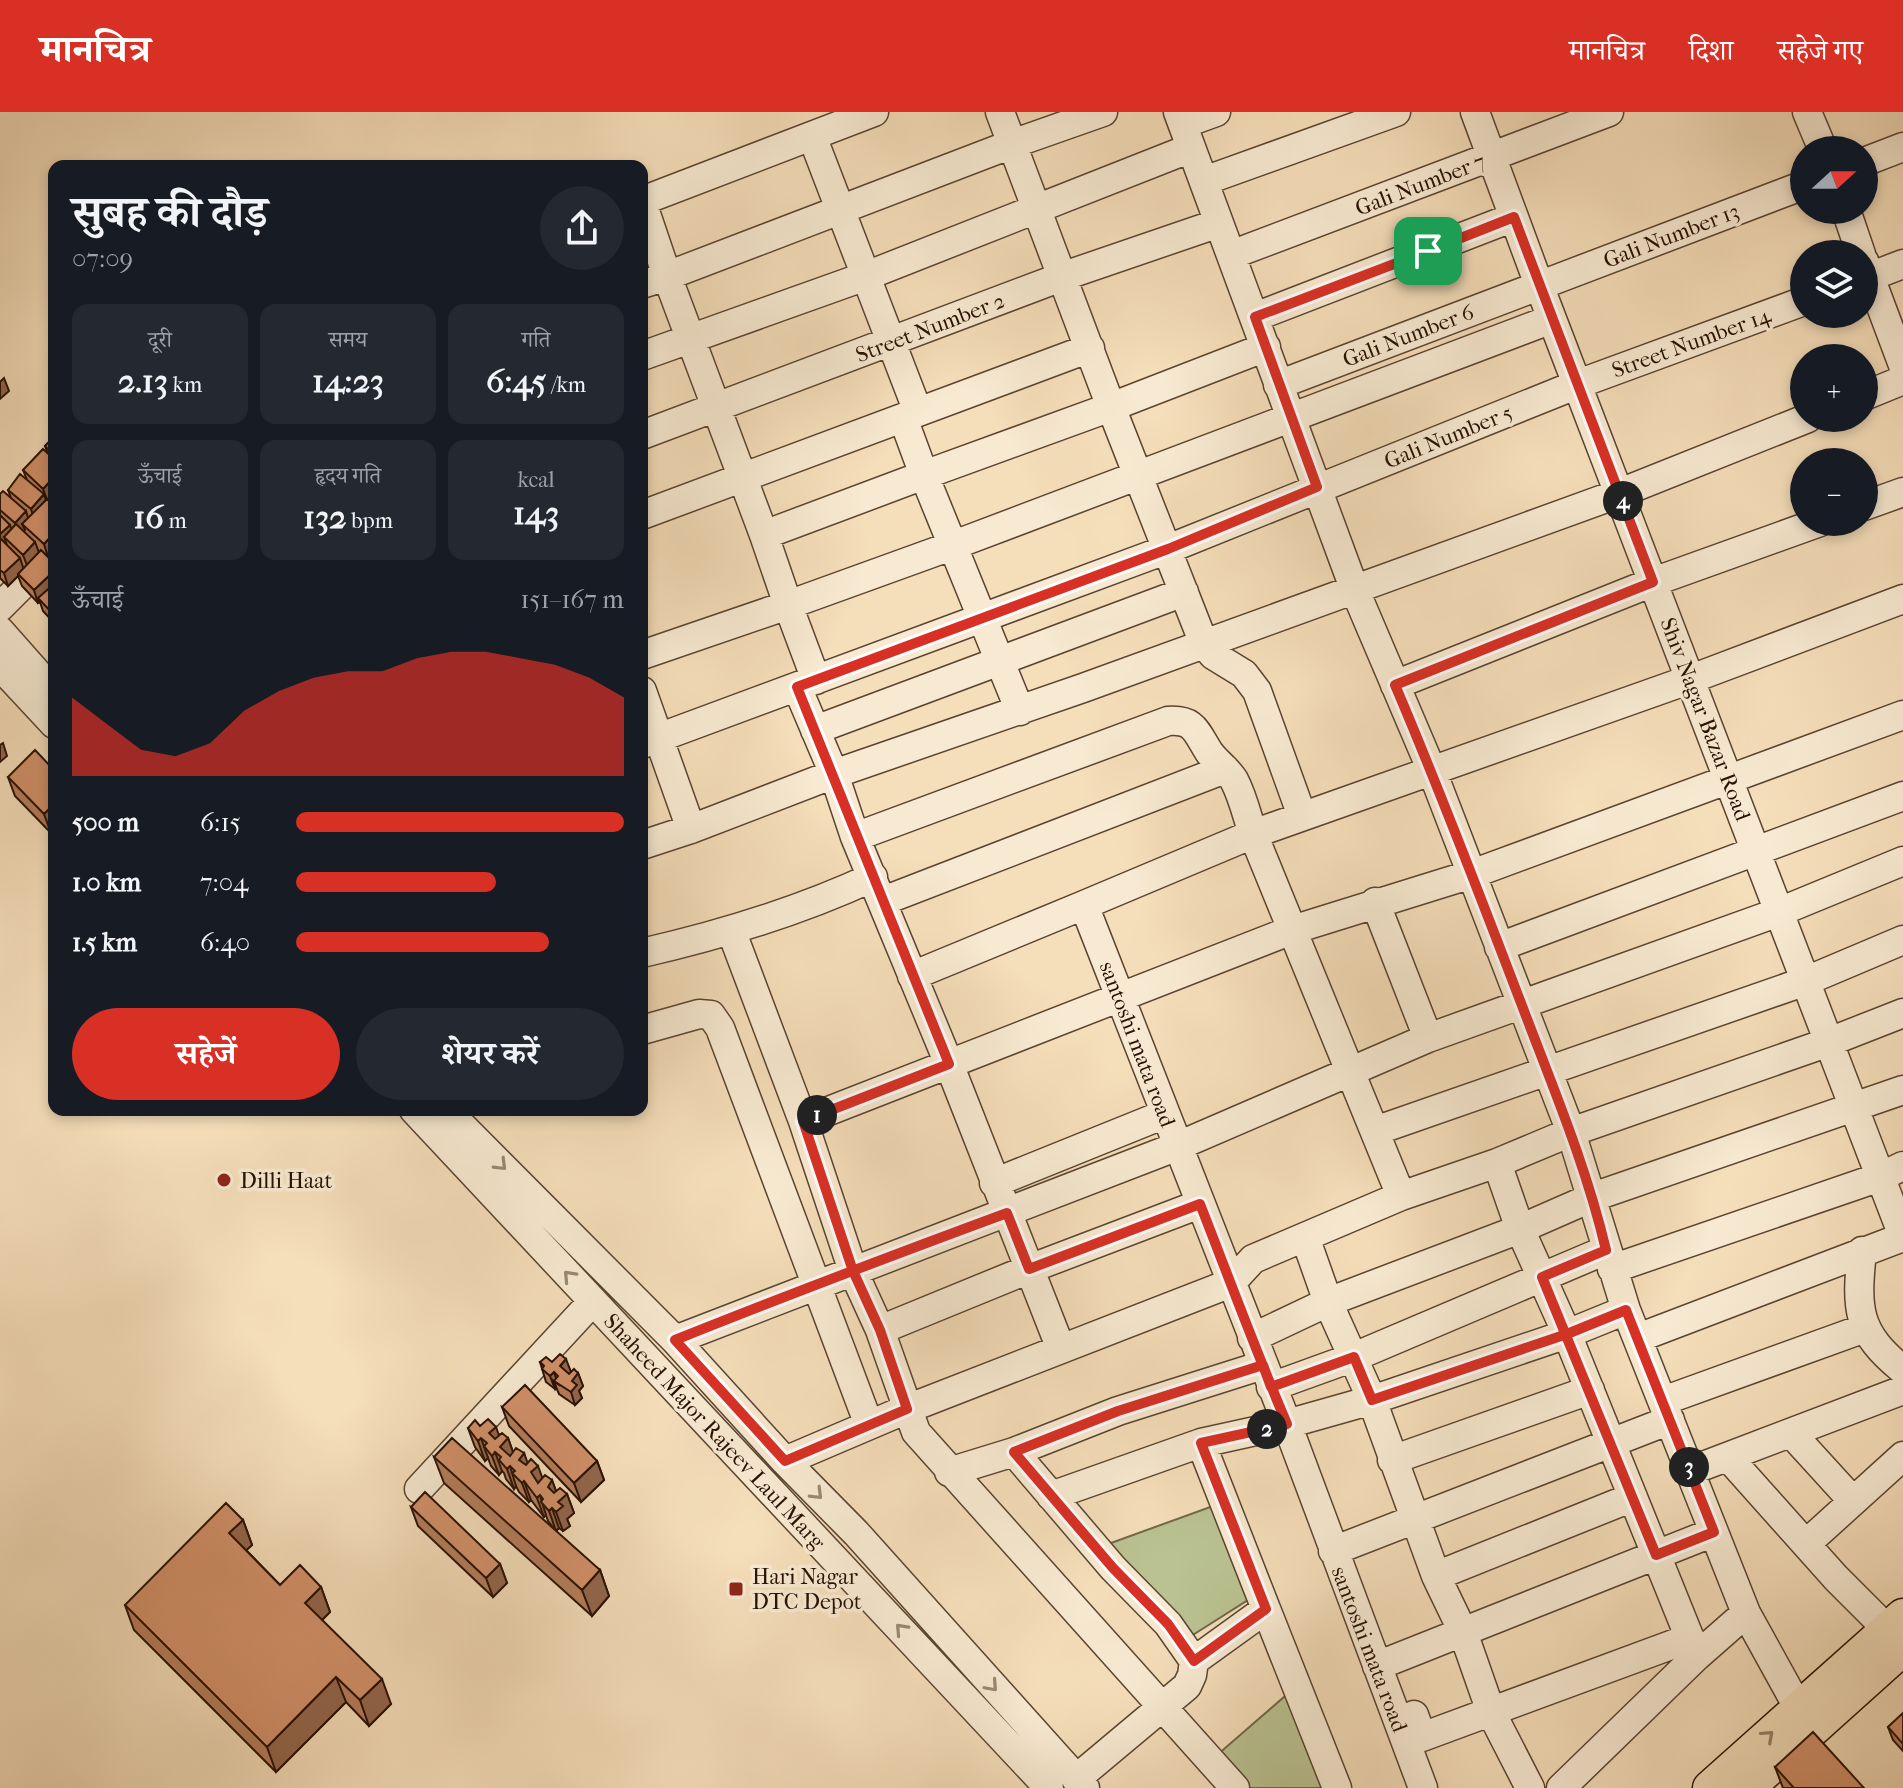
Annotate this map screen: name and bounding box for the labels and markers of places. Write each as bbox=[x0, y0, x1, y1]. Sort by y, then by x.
pin bbox=[1394, 217, 1462, 285]
pin: 4 bbox=[1603, 481, 1643, 521]
pin: 1 bbox=[797, 1095, 837, 1135]
place label: Dilli Haat bbox=[240, 1168, 332, 1194]
marker: Dilli Haat bbox=[215, 1171, 233, 1189]
pin: 2 bbox=[1247, 1409, 1287, 1449]
pin: 3 bbox=[1669, 1447, 1709, 1487]
place label: Hari Nagar DTC Depot bbox=[752, 1564, 862, 1615]
marker: Hari Nagar DTC Depot bbox=[727, 1580, 745, 1598]

